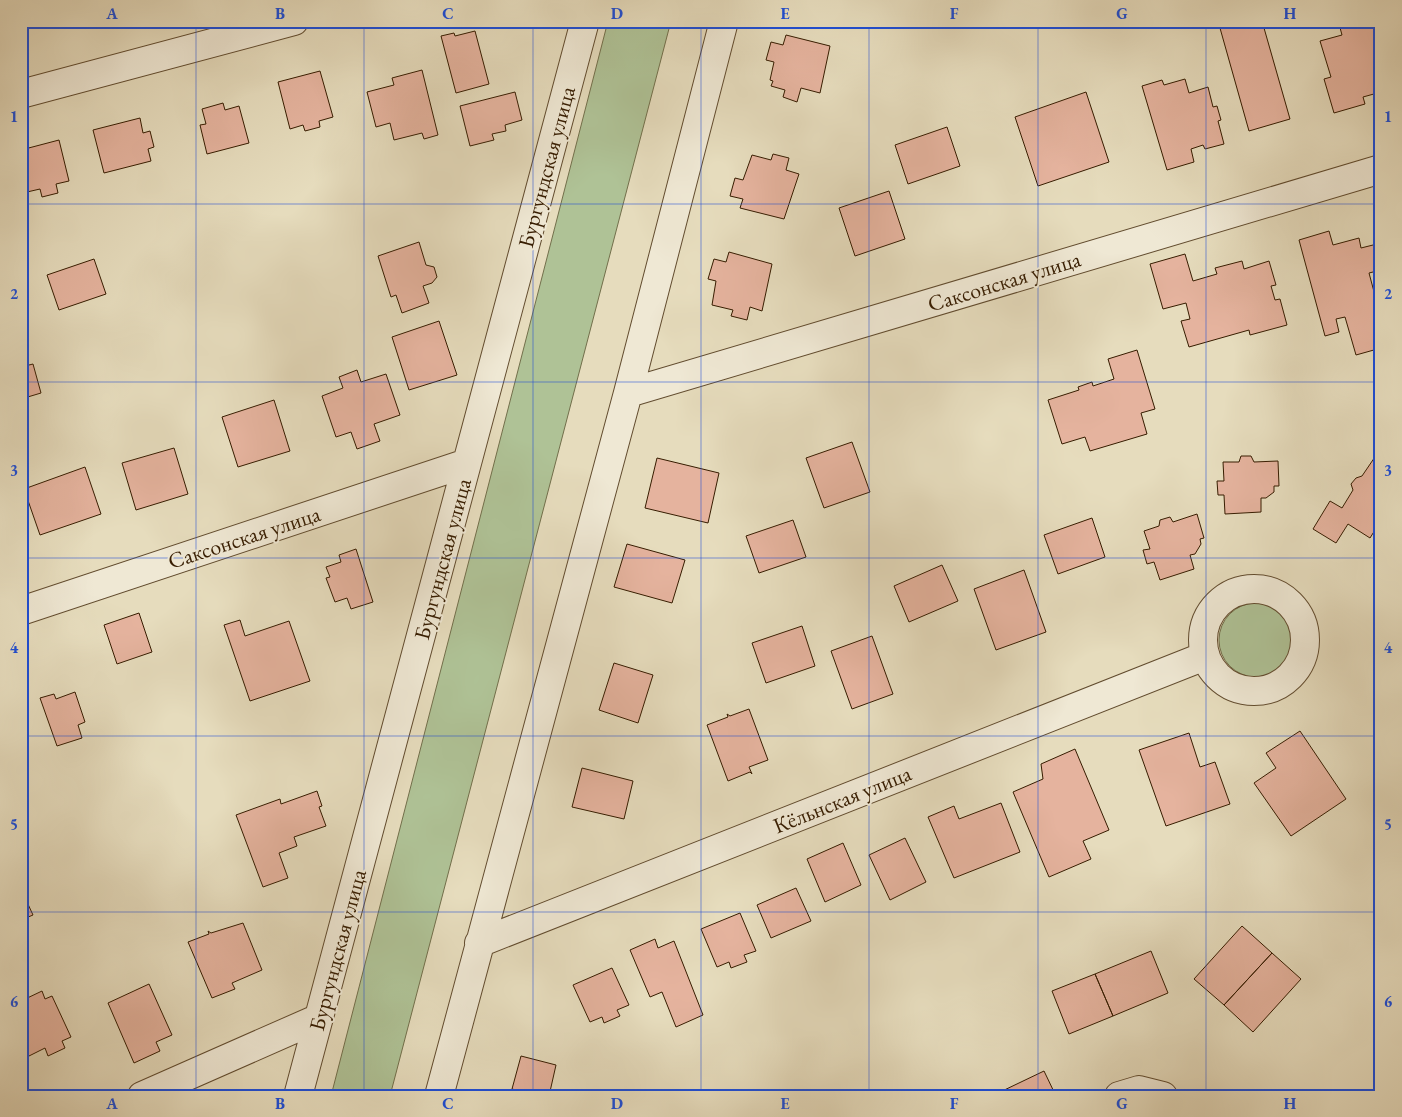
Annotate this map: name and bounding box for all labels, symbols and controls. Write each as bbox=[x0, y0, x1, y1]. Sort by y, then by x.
text: A bbox=[105, 3, 118, 24]
text: B bbox=[275, 3, 285, 24]
text: C bbox=[442, 3, 454, 24]
text: D bbox=[611, 3, 623, 24]
text: E bbox=[780, 3, 790, 24]
text: F bbox=[950, 3, 959, 24]
text: G bbox=[1116, 3, 1128, 24]
text: H bbox=[1284, 3, 1297, 24]
street label: Бургундская улица bbox=[511, 83, 582, 251]
text: 1 bbox=[10, 106, 18, 127]
text: 1 bbox=[1384, 106, 1392, 127]
street label: Саксонская улица bbox=[924, 244, 1084, 319]
text: 2 bbox=[10, 283, 19, 304]
text: 2 bbox=[1384, 283, 1393, 304]
text: 3 bbox=[10, 460, 18, 481]
text: 3 bbox=[1384, 460, 1392, 481]
street label: Бургундская улица bbox=[407, 475, 478, 643]
street label: Саксонская улица bbox=[164, 499, 324, 576]
text: 4 bbox=[10, 637, 19, 658]
text: 4 bbox=[1384, 637, 1393, 658]
street label: Кёльнская улица bbox=[769, 759, 916, 840]
text: 5 bbox=[10, 814, 18, 835]
text: 5 bbox=[1384, 814, 1392, 835]
street label: Бургундская улица bbox=[302, 866, 373, 1034]
text: 6 bbox=[10, 991, 19, 1012]
text: 6 bbox=[1384, 991, 1393, 1012]
text: A bbox=[105, 1093, 118, 1114]
text: B bbox=[275, 1093, 285, 1114]
text: C bbox=[442, 1093, 454, 1114]
text: D bbox=[611, 1093, 623, 1114]
text: E bbox=[780, 1093, 790, 1114]
text: F bbox=[950, 1093, 959, 1114]
text: G bbox=[1116, 1093, 1128, 1114]
text: H bbox=[1284, 1093, 1297, 1114]

